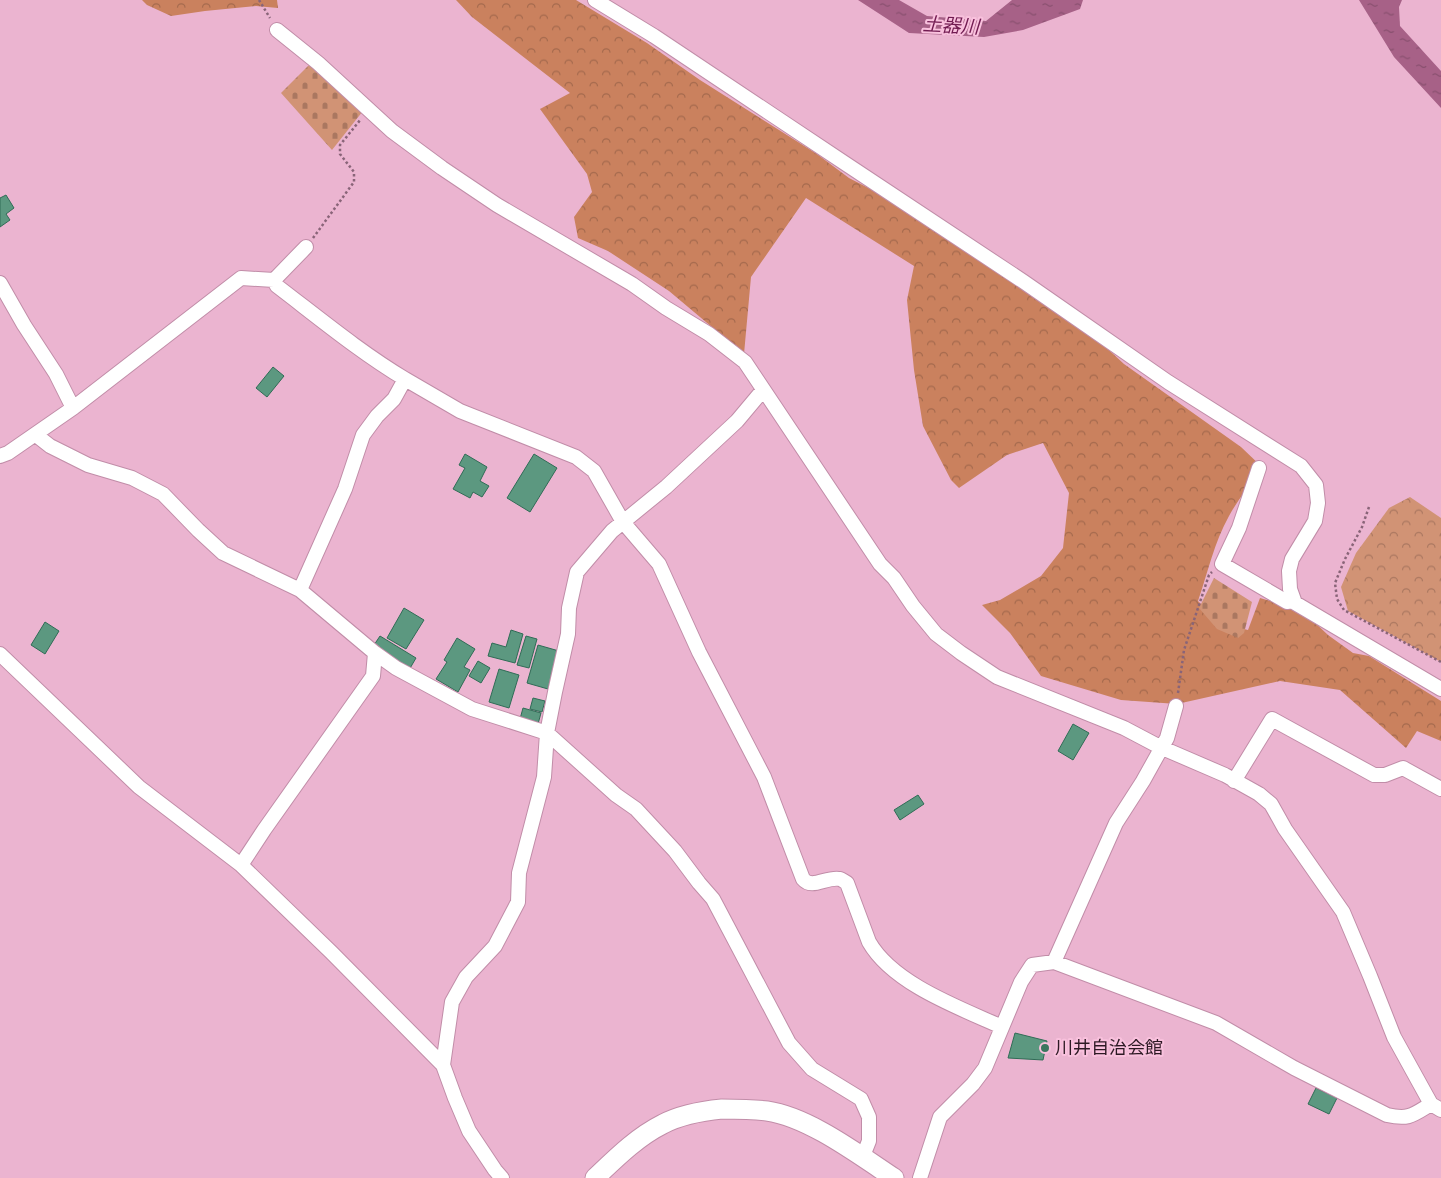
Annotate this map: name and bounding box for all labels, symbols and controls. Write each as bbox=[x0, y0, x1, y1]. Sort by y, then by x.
water label: 土器川 bbox=[922, 13, 982, 39]
place label: 川井自治会館 bbox=[1055, 1037, 1163, 1059]
marker: 川井自治会館 bbox=[1039, 1042, 1051, 1054]

